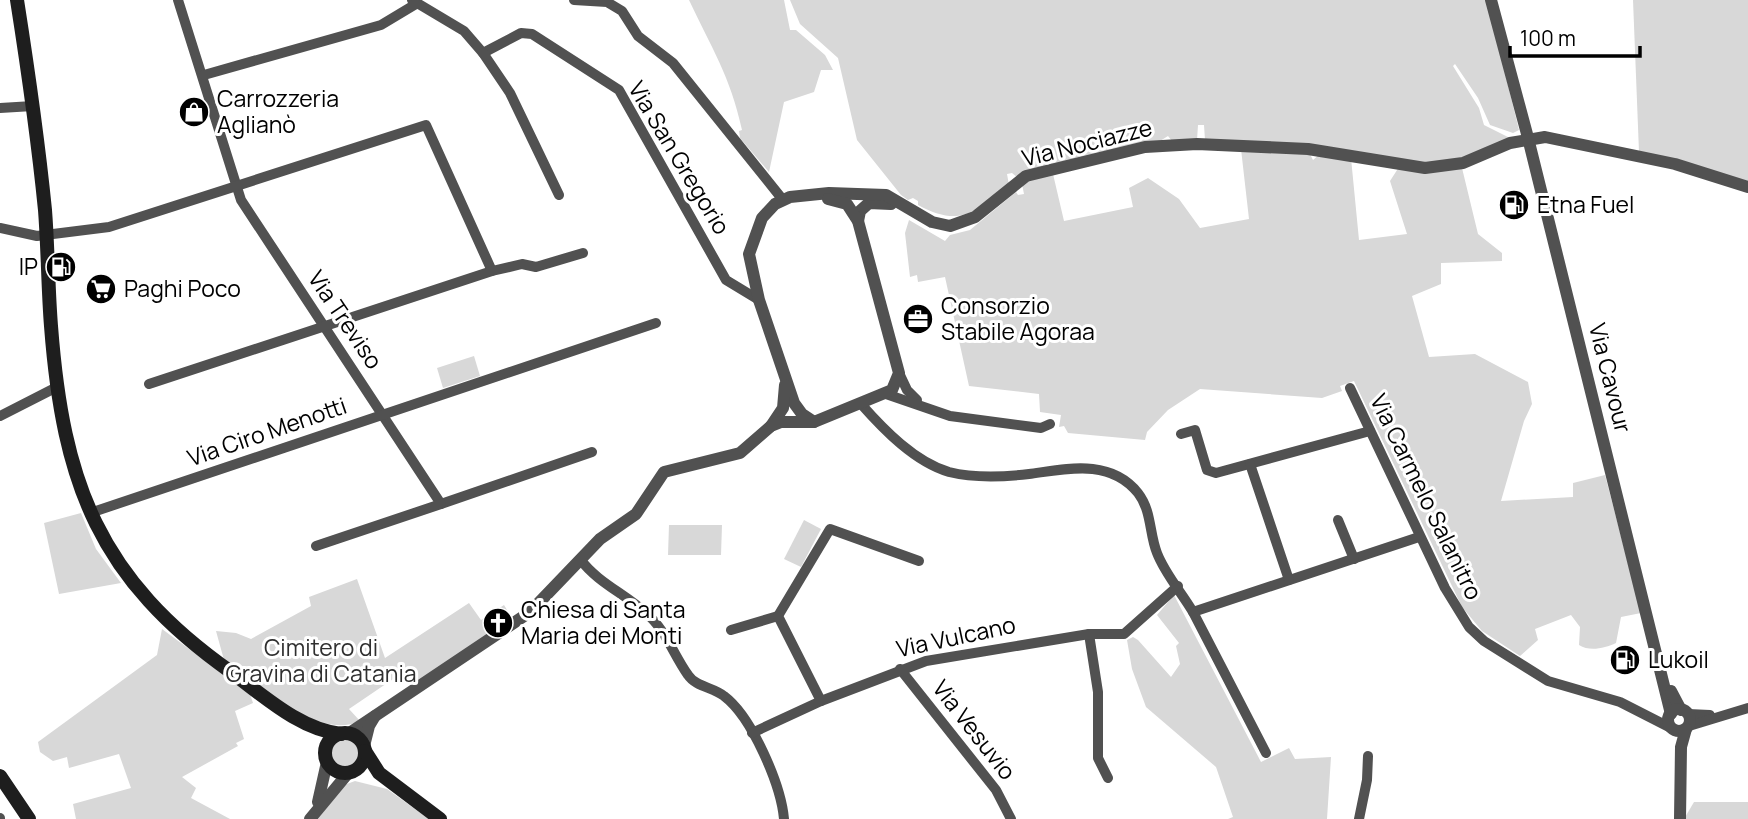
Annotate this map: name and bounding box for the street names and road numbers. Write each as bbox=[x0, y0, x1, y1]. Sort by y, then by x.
street label: Via San Gregorio bbox=[621, 75, 738, 240]
street label: Via Nociazze bbox=[1018, 110, 1155, 174]
street label: Via Treviso bbox=[301, 264, 391, 375]
street label: Via Cavour bbox=[1582, 320, 1640, 436]
street label: Via Carmelo Salanitro bbox=[1363, 388, 1491, 605]
street label: Via Ciro Menotti bbox=[183, 389, 351, 473]
street label: Via Vulcano bbox=[893, 608, 1018, 664]
street label: Via Vesuvio bbox=[926, 673, 1024, 786]

